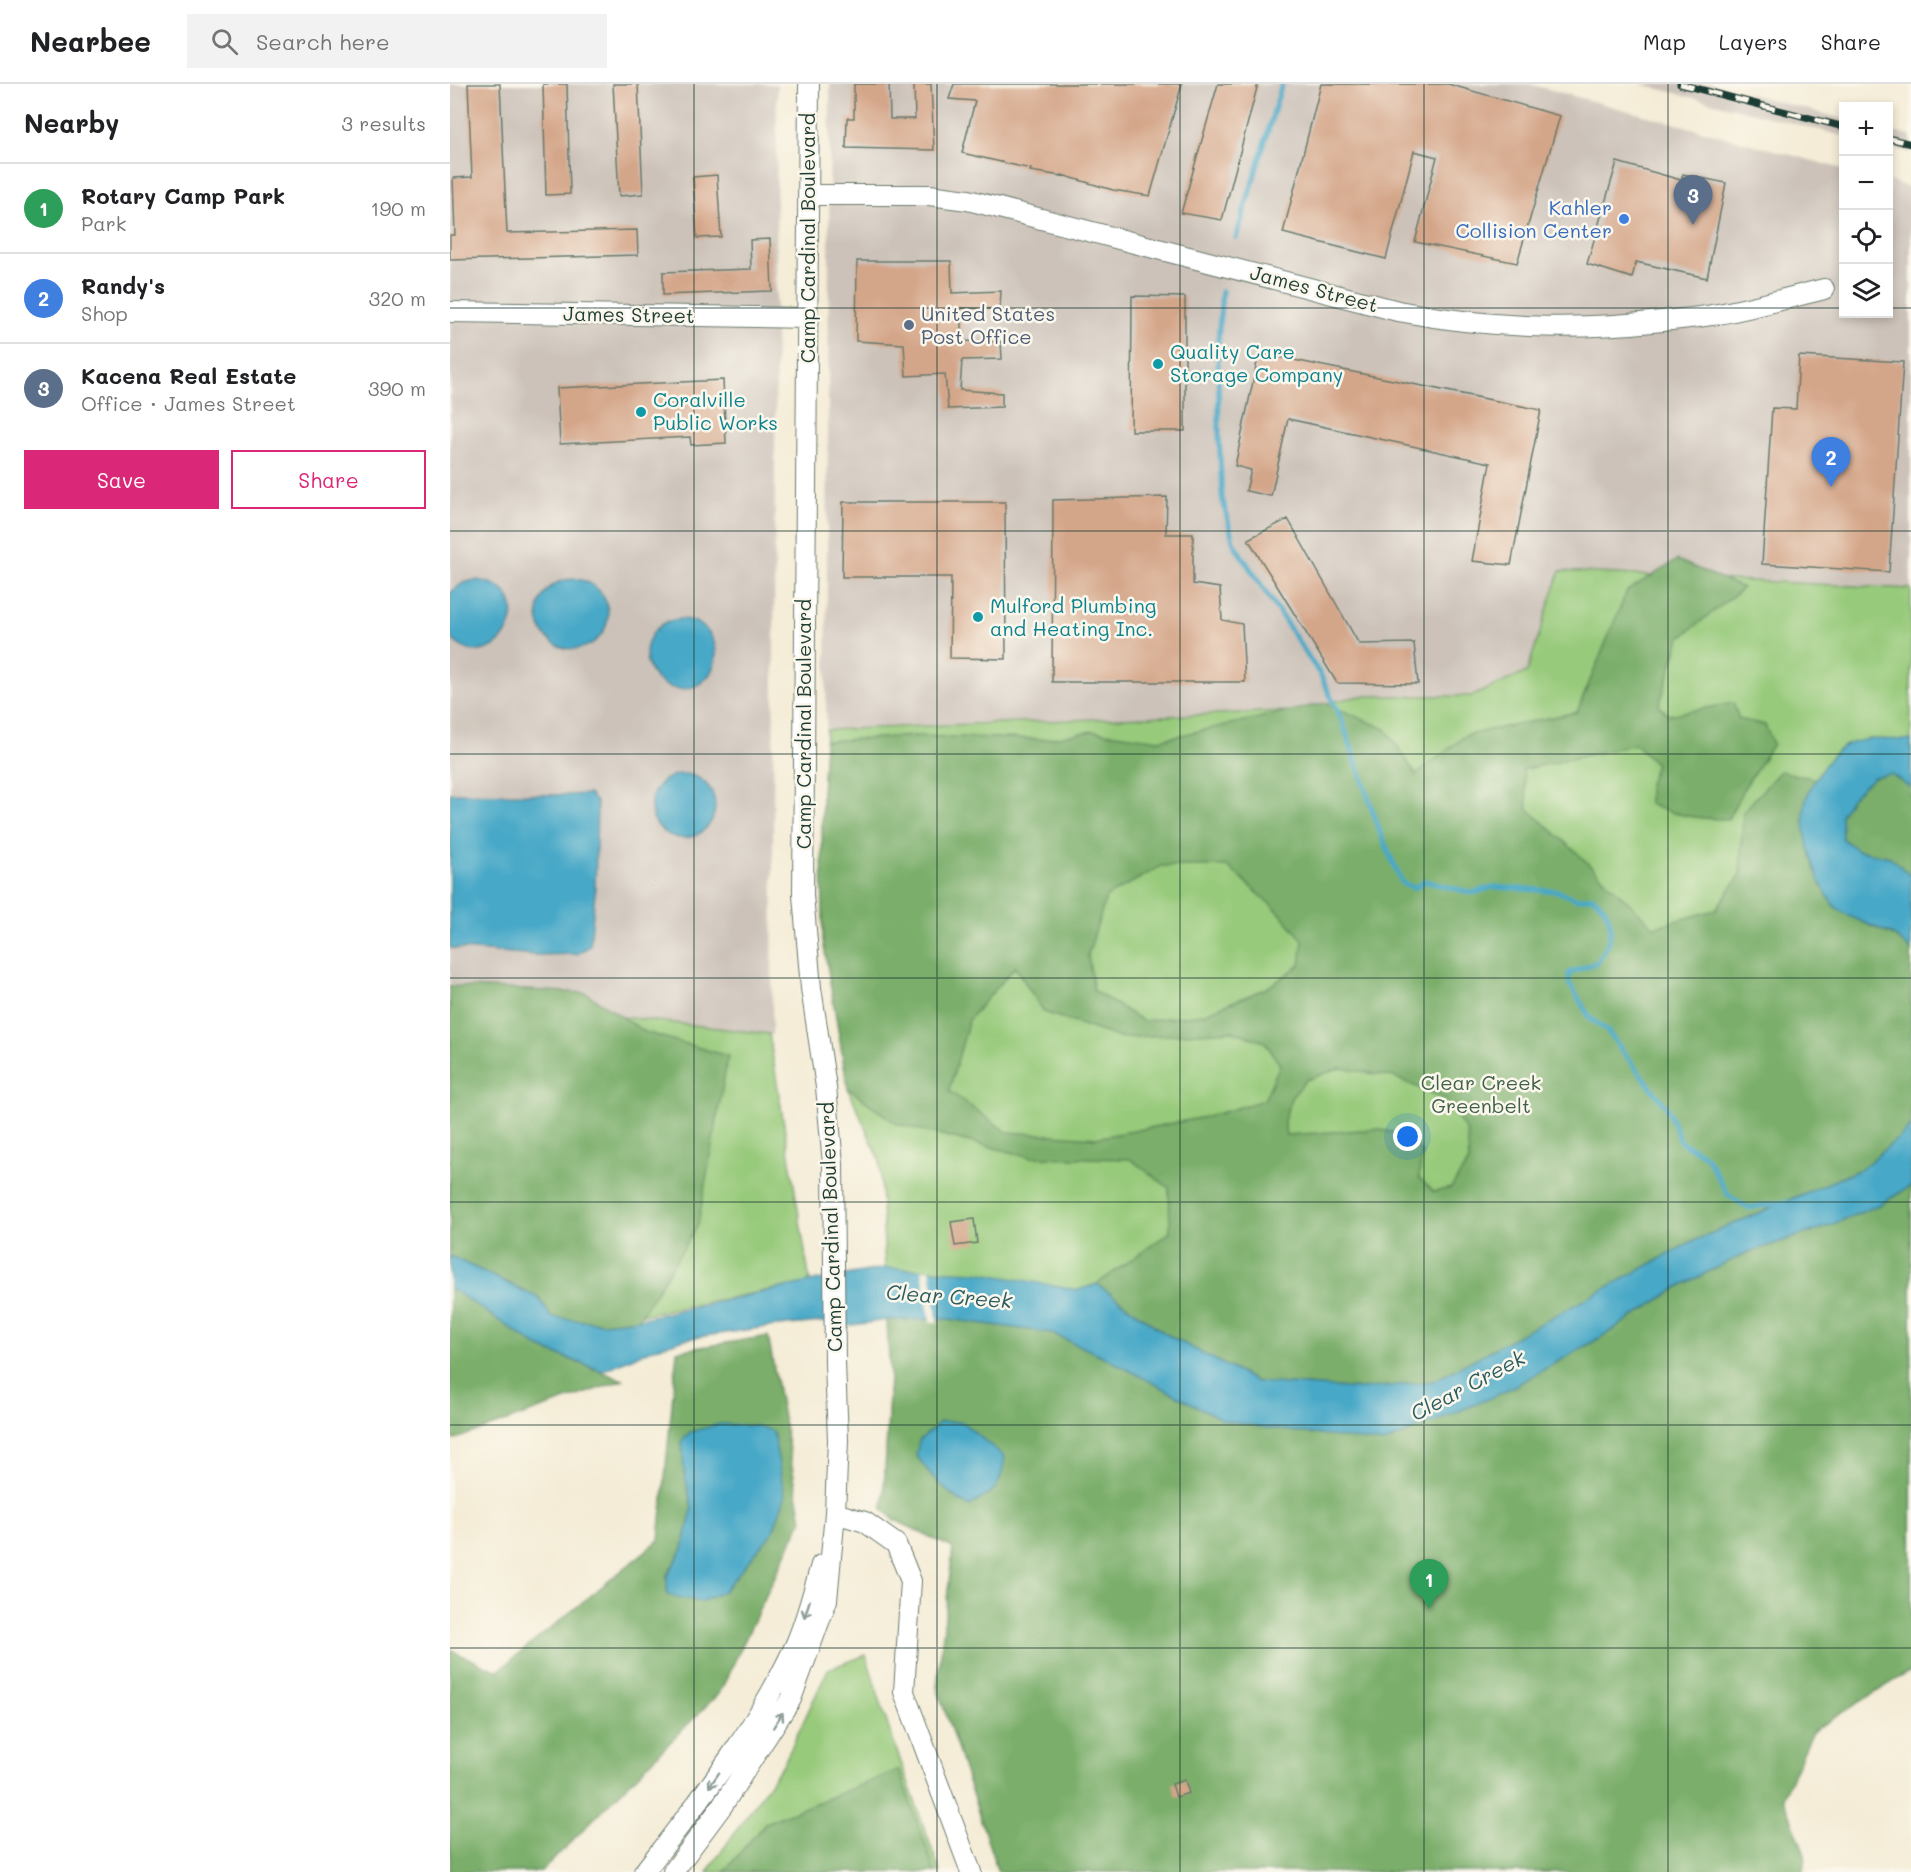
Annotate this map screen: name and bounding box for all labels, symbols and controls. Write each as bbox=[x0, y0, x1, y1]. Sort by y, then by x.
search box bbox=[187, 14, 607, 68]
text: Nearbee bbox=[30, 23, 151, 59]
icon: search bbox=[208, 25, 241, 58]
text: Search here bbox=[256, 27, 390, 56]
text: Map bbox=[1643, 28, 1686, 55]
text: Layers bbox=[1719, 28, 1788, 55]
text: Share bbox=[1821, 28, 1881, 55]
map controls bbox=[1839, 102, 1893, 318]
button: + bbox=[1839, 102, 1893, 156]
text: Nearby bbox=[24, 106, 119, 140]
text: 3 results bbox=[341, 110, 426, 136]
street label: Camp Cardinal Boulevard bbox=[794, 113, 820, 363]
button: − bbox=[1839, 156, 1893, 210]
pin: 3 bbox=[1674, 176, 1712, 225]
text: Rotary Camp Park bbox=[81, 181, 285, 210]
place label: Kahler Collision Center bbox=[1456, 194, 1612, 243]
text: 1 bbox=[39, 195, 48, 221]
text: 190 m bbox=[371, 195, 426, 221]
text: Park bbox=[81, 210, 126, 236]
button: locate bbox=[1839, 210, 1893, 264]
marker: Kahler Collision Center bbox=[1617, 212, 1631, 226]
street label: James Street bbox=[1247, 258, 1381, 318]
button: layers bbox=[1839, 264, 1893, 318]
text: Randy's bbox=[81, 271, 165, 300]
text: 2 bbox=[38, 285, 49, 311]
text: 320 m bbox=[368, 285, 426, 311]
text: Shop bbox=[81, 300, 128, 326]
street label: James Street bbox=[563, 300, 695, 328]
place label: United States Post Office bbox=[921, 300, 1055, 349]
marker: United States Post Office bbox=[902, 318, 916, 332]
place label: Quality Care Storage Company bbox=[1170, 338, 1343, 387]
marker: Quality Care Storage Company bbox=[1151, 357, 1165, 371]
text: Kacena Real Estate bbox=[81, 361, 296, 390]
text: 3 bbox=[38, 375, 50, 401]
text: 390 m bbox=[368, 375, 426, 401]
place label: Coralville Public Works bbox=[653, 386, 778, 435]
text: Office · James Street bbox=[81, 390, 296, 416]
marker: Coralville Public Works bbox=[634, 405, 648, 419]
pin: 2 bbox=[1812, 438, 1850, 487]
button: Save bbox=[24, 450, 219, 509]
button: Share bbox=[231, 450, 426, 509]
place label: Mulford Plumbing and Heating Inc. bbox=[990, 592, 1156, 641]
street label: Camp Cardinal Boulevard bbox=[790, 599, 816, 849]
marker: Mulford Plumbing and Heating Inc. bbox=[971, 610, 985, 624]
park label: Clear Creek Greenbelt bbox=[1421, 1069, 1541, 1118]
street label: Camp Cardinal Boulevard bbox=[813, 1101, 847, 1353]
your location bbox=[1393, 1122, 1422, 1151]
water label: Clear Creek bbox=[885, 1278, 1014, 1313]
water label: Clear Creek bbox=[1405, 1343, 1530, 1426]
pin: 1 bbox=[1410, 1560, 1448, 1609]
one-way arrow bbox=[801, 1600, 812, 1618]
one-way arrow bbox=[772, 1712, 784, 1729]
one-way arrow bbox=[708, 1771, 720, 1787]

